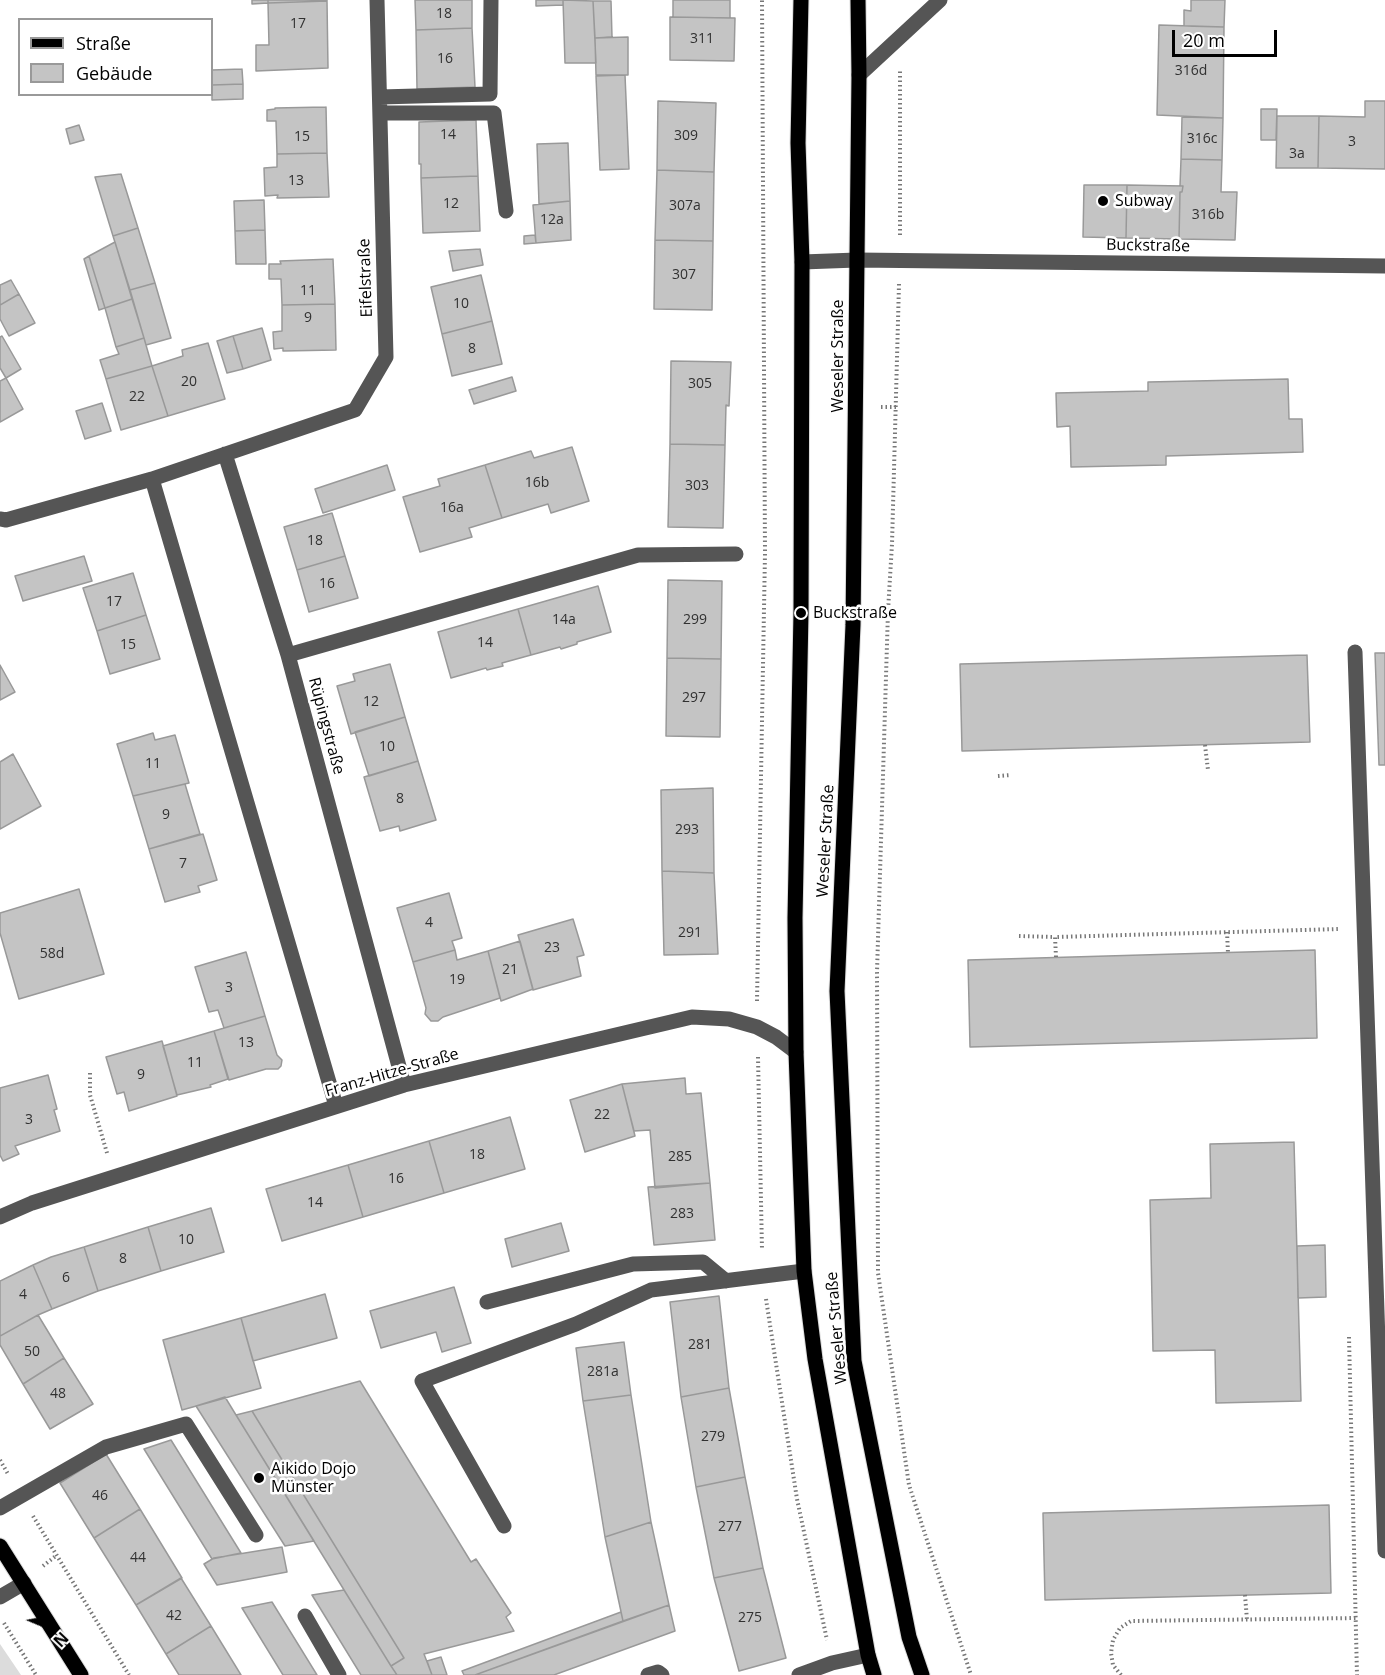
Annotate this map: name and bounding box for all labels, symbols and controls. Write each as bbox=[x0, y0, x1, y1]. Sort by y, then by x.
house number: 18 bbox=[436, 6, 452, 22]
house number: 17 bbox=[290, 16, 306, 32]
legend bbox=[18, 18, 213, 96]
scale bar bbox=[1175, 18, 1280, 56]
text: 20 m bbox=[1183, 28, 1225, 52]
text: Straße bbox=[76, 31, 131, 55]
house number: 311 bbox=[690, 31, 714, 47]
house number: 16 bbox=[437, 51, 453, 67]
text: Gebäude bbox=[76, 61, 152, 85]
house number: 316d bbox=[1175, 63, 1207, 79]
house number: 14 bbox=[440, 127, 456, 143]
house number: 309 bbox=[674, 128, 698, 144]
house number: 15 bbox=[294, 129, 310, 145]
house number: 316c bbox=[1187, 131, 1217, 147]
house number: 3 bbox=[1348, 134, 1356, 150]
house number: 3a bbox=[1289, 146, 1305, 162]
house number: 13 bbox=[288, 173, 304, 189]
place label: Subway bbox=[1115, 191, 1173, 211]
marker: Subway bbox=[1096, 194, 1110, 208]
house number: 12 bbox=[443, 196, 459, 212]
house number: 307a bbox=[669, 198, 701, 214]
house number: 316b bbox=[1192, 207, 1224, 223]
house number: 12a bbox=[540, 212, 564, 228]
street label: Buckstraße bbox=[1106, 236, 1190, 256]
street label: Eifelstraße bbox=[355, 238, 377, 318]
house number: 307 bbox=[672, 267, 696, 283]
house number: 11 bbox=[300, 283, 316, 299]
house number: 10 bbox=[453, 296, 469, 312]
street label: Weseler Straße bbox=[828, 300, 848, 412]
house number: 9 bbox=[304, 310, 312, 326]
house number: 8 bbox=[468, 341, 476, 357]
house number: 20 bbox=[181, 374, 197, 390]
house number: 305 bbox=[688, 376, 712, 392]
house number: 22 bbox=[129, 389, 145, 405]
house number: 16b bbox=[525, 475, 549, 491]
house number: 303 bbox=[685, 478, 709, 494]
house number: 16a bbox=[440, 500, 464, 516]
house number: 18 bbox=[307, 533, 323, 549]
house number: 16 bbox=[319, 576, 335, 592]
house number: 17 bbox=[106, 594, 122, 610]
place label: Buckstraße bbox=[813, 603, 897, 623]
marker: Buckstraße bbox=[794, 606, 808, 620]
house number: 14a bbox=[552, 612, 576, 628]
house number: 299 bbox=[683, 612, 707, 628]
house number: 14 bbox=[477, 635, 493, 651]
house number: 15 bbox=[120, 637, 136, 653]
street label: Rüpingstraße bbox=[304, 675, 348, 777]
house number: 297 bbox=[682, 690, 706, 706]
house number: 12 bbox=[363, 694, 379, 710]
house number: 10 bbox=[379, 739, 395, 755]
house number: 11 bbox=[145, 756, 161, 772]
street label: Weseler Straße bbox=[813, 784, 839, 898]
house number: 8 bbox=[396, 791, 404, 807]
house number: 9 bbox=[162, 807, 170, 823]
house number: 293 bbox=[675, 822, 699, 838]
house number: 7 bbox=[179, 856, 187, 872]
house number: 4 bbox=[425, 915, 433, 931]
house number: 291 bbox=[678, 925, 702, 941]
house number: 23 bbox=[544, 940, 560, 956]
house number: 58d bbox=[40, 946, 64, 962]
house number: 21 bbox=[502, 962, 518, 978]
house number: 19 bbox=[449, 972, 465, 988]
house number: 3 bbox=[225, 980, 233, 996]
house number: 13 bbox=[238, 1035, 254, 1051]
street label: Franz-Hitze-Straße bbox=[323, 1045, 461, 1101]
house number: 11 bbox=[187, 1055, 203, 1071]
house number: 9 bbox=[137, 1067, 145, 1083]
house number: 22 bbox=[594, 1107, 610, 1123]
house number: 3 bbox=[25, 1112, 33, 1128]
house number: 18 bbox=[469, 1147, 485, 1163]
house number: 285 bbox=[668, 1149, 692, 1165]
house number: 16 bbox=[388, 1171, 404, 1187]
house number: 14 bbox=[307, 1195, 323, 1211]
house number: 283 bbox=[670, 1206, 694, 1222]
house number: 10 bbox=[178, 1232, 194, 1248]
house number: 8 bbox=[119, 1251, 127, 1267]
house number: 6 bbox=[62, 1270, 70, 1286]
street label: Weseler Straße bbox=[823, 1271, 851, 1385]
house number: 4 bbox=[19, 1287, 27, 1303]
house number: 281 bbox=[688, 1337, 712, 1353]
house number: 50 bbox=[24, 1344, 40, 1360]
house number: 281a bbox=[587, 1364, 619, 1380]
house number: 48 bbox=[50, 1386, 66, 1402]
house number: 279 bbox=[701, 1429, 725, 1445]
place label: Aikido Dojo Münster bbox=[271, 1459, 356, 1497]
marker: Aikido Dojo Münster bbox=[252, 1471, 266, 1485]
house number: 46 bbox=[92, 1488, 108, 1504]
house number: 277 bbox=[718, 1519, 742, 1535]
house number: 44 bbox=[130, 1550, 146, 1566]
north arrow bbox=[18, 1597, 78, 1657]
house number: 42 bbox=[166, 1608, 182, 1624]
house number: 275 bbox=[738, 1610, 762, 1626]
text: N bbox=[49, 1627, 73, 1652]

